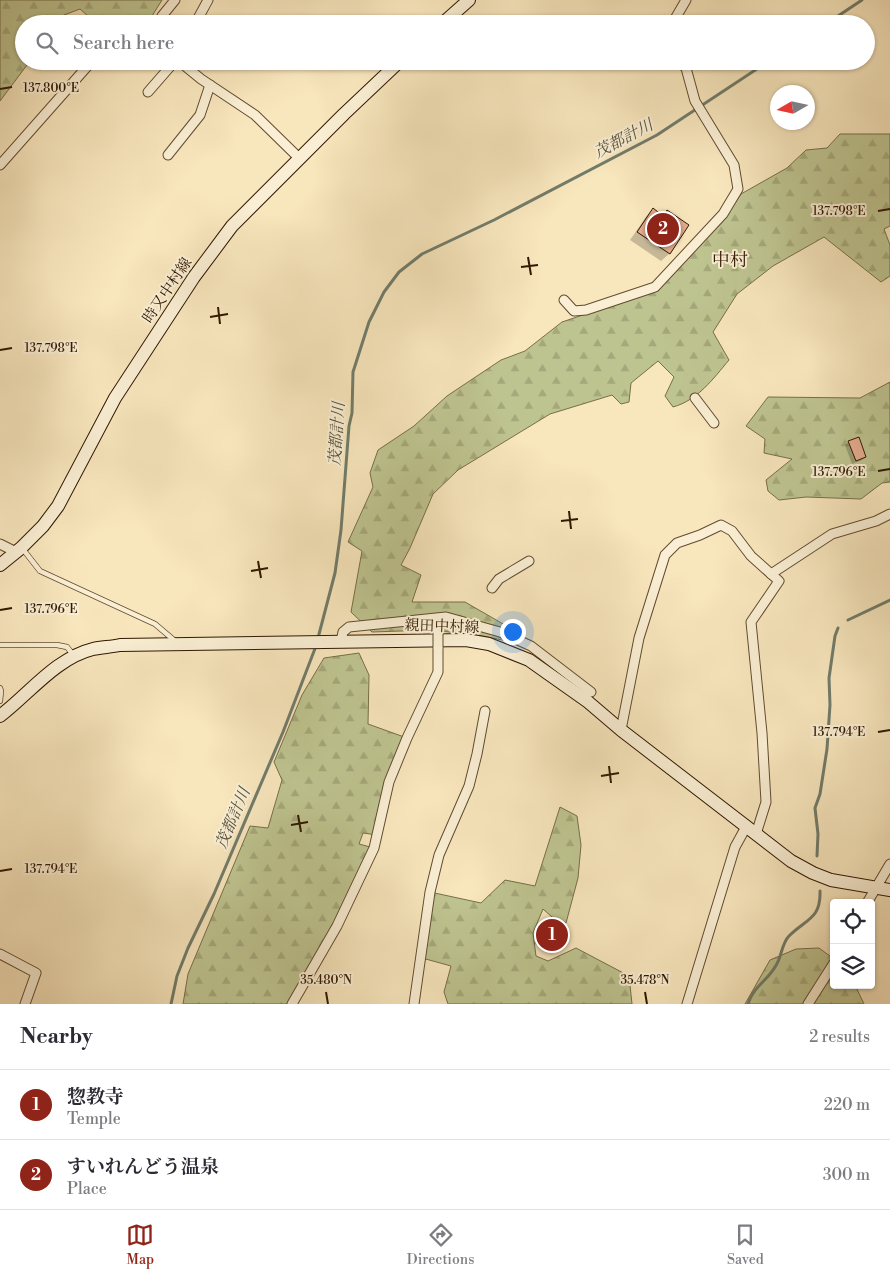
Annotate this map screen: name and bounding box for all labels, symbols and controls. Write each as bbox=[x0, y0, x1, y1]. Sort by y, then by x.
search box bbox=[15, 15, 875, 70]
icon: search bbox=[33, 29, 61, 57]
text: Search here bbox=[73, 31, 174, 55]
text: 137.800°E bbox=[23, 81, 79, 96]
north arrow bbox=[770, 85, 815, 130]
water label: 茂都計川 bbox=[591, 114, 658, 163]
text: 137.798°E bbox=[812, 204, 866, 219]
pin: 2 bbox=[647, 210, 679, 248]
district label: 中村 bbox=[712, 249, 748, 272]
street label: 時又中村線 bbox=[139, 254, 196, 327]
text: 137.798°E bbox=[24, 341, 78, 356]
water label: 茂都計川 bbox=[325, 399, 349, 467]
text: 137.796°E bbox=[812, 465, 866, 480]
text: 137.796°E bbox=[24, 602, 78, 617]
street label: 親田中村線 bbox=[404, 616, 480, 637]
your location bbox=[500, 619, 526, 645]
text: 137.794°E bbox=[813, 725, 865, 740]
water label: 茂都計川 bbox=[211, 783, 255, 852]
text: 137.794°E bbox=[25, 862, 77, 877]
map controls bbox=[830, 899, 875, 989]
button: locate bbox=[830, 899, 875, 944]
pin: 1 bbox=[536, 916, 568, 954]
button: layers bbox=[830, 944, 875, 989]
text: 35.480°N bbox=[300, 973, 352, 988]
text: 35.478°N bbox=[620, 973, 670, 988]
text: Nearby bbox=[20, 1024, 93, 1050]
text: 2 results bbox=[809, 1027, 870, 1047]
text: 惣教寺 bbox=[67, 1085, 124, 1109]
text: 1 bbox=[32, 1095, 40, 1115]
text: 220 m bbox=[824, 1095, 870, 1115]
text: Temple bbox=[67, 1109, 121, 1129]
text: すいれんどう温泉 bbox=[67, 1155, 219, 1179]
text: 2 bbox=[31, 1165, 41, 1185]
text: 300 m bbox=[823, 1165, 870, 1185]
text: Place bbox=[67, 1179, 107, 1199]
tab: Map bbox=[126, 1221, 154, 1269]
tab: Directions bbox=[407, 1221, 474, 1269]
tab: Saved bbox=[727, 1221, 764, 1269]

